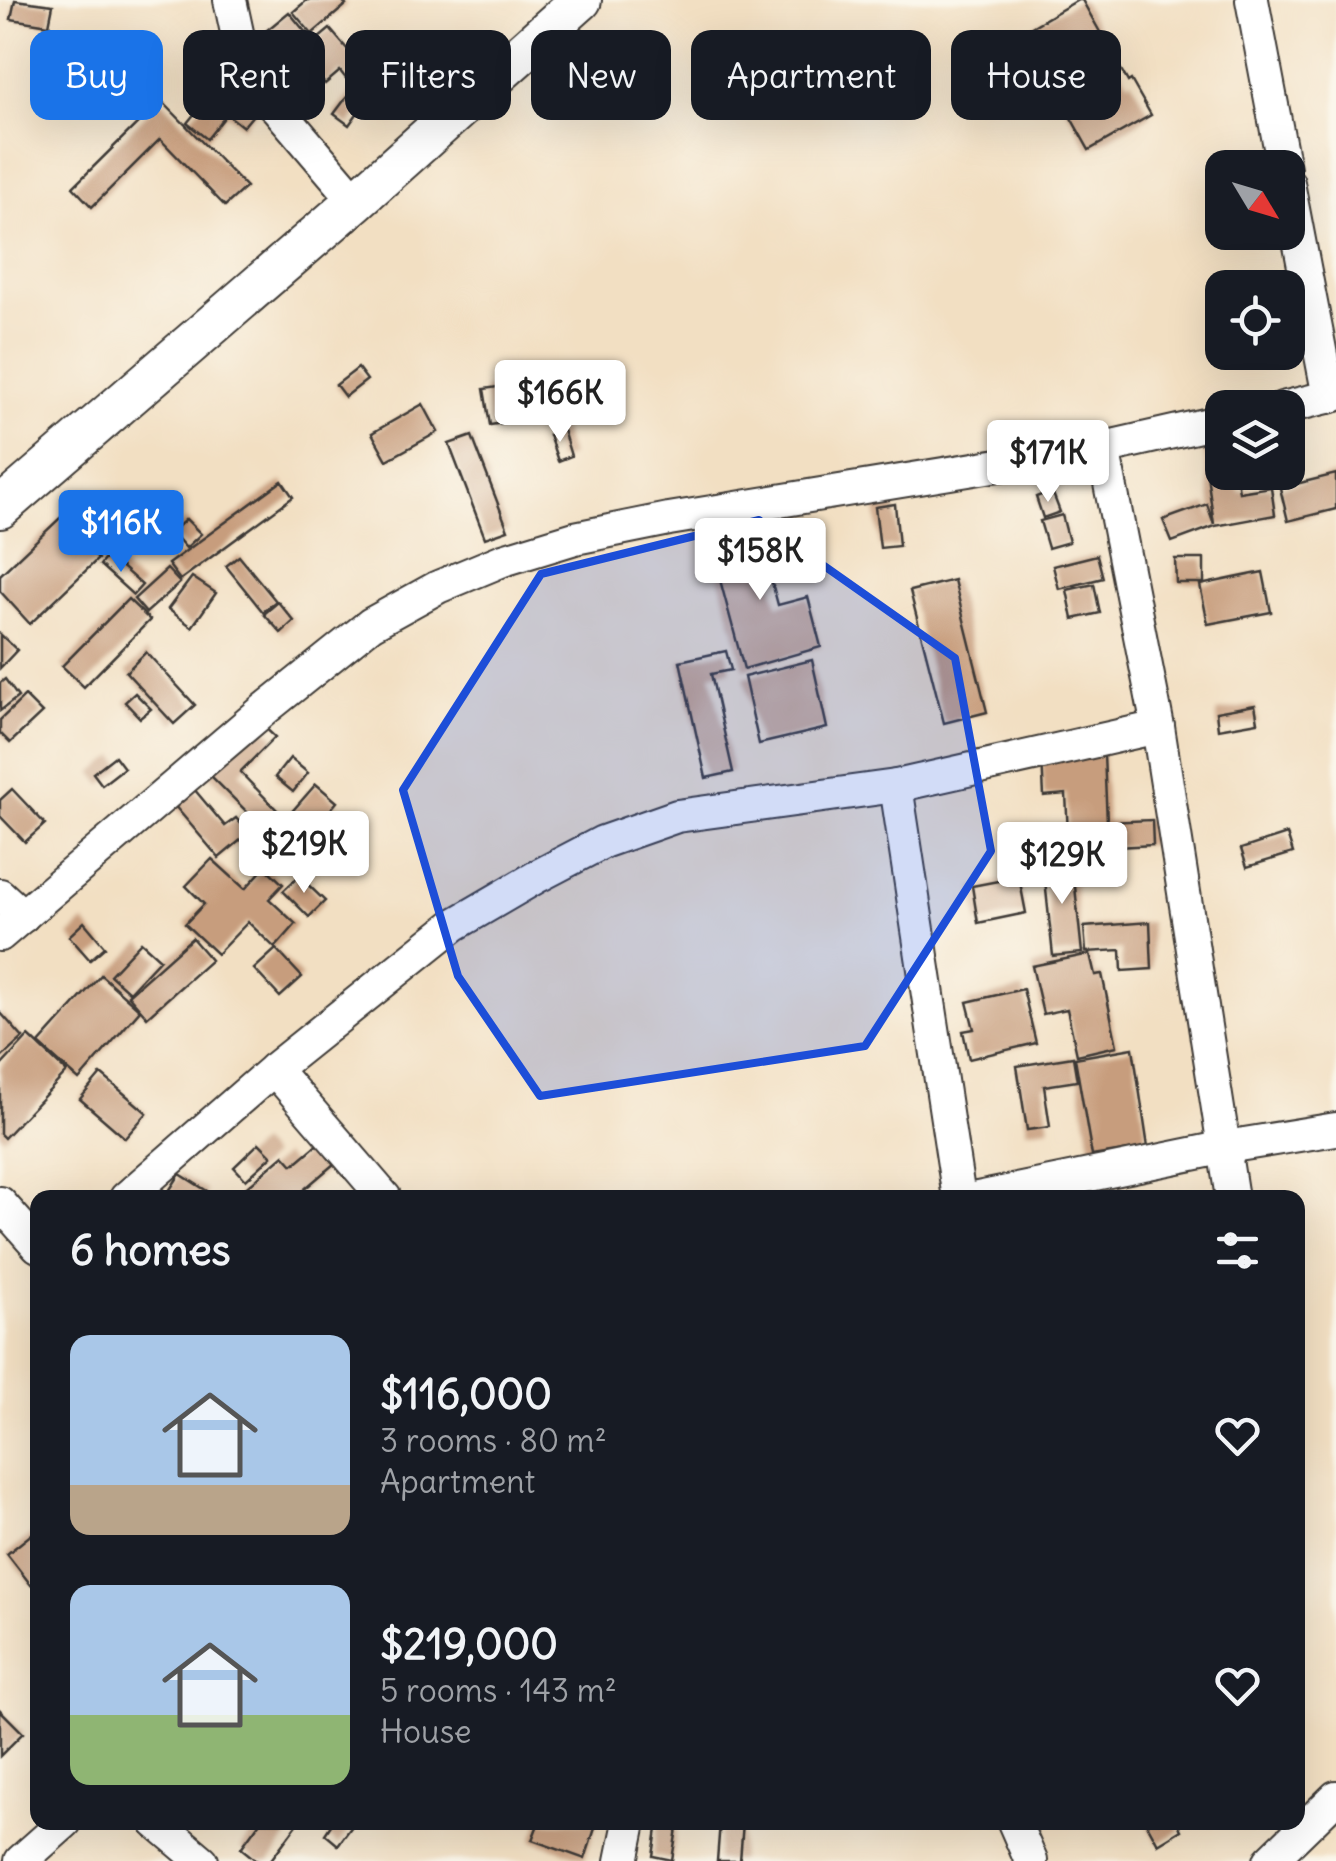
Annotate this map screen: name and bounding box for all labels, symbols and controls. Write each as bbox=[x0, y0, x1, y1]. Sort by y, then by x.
chip: Buy bbox=[30, 30, 163, 120]
chip: Rent bbox=[183, 30, 325, 120]
chip: Filters bbox=[345, 30, 511, 120]
chip: New bbox=[531, 30, 671, 120]
chip: Apartment bbox=[691, 30, 931, 120]
chip: House bbox=[951, 30, 1121, 120]
north arrow bbox=[1205, 150, 1305, 250]
map controls bbox=[1205, 150, 1305, 490]
button: locate bbox=[1205, 270, 1305, 370]
pin: $166K bbox=[490, 360, 630, 445]
text: $166K bbox=[517, 372, 603, 413]
button: layers bbox=[1205, 390, 1305, 490]
pin: $171K bbox=[978, 420, 1118, 505]
text: $171K bbox=[1009, 432, 1087, 473]
pin: $116K bbox=[51, 490, 191, 575]
text: $116K bbox=[81, 502, 161, 543]
pin: $158K bbox=[690, 518, 830, 603]
text: $158K bbox=[717, 530, 803, 571]
pin: $219K bbox=[234, 811, 374, 896]
pin: $129K bbox=[992, 822, 1132, 907]
text: $219K bbox=[261, 823, 347, 864]
text: $129K bbox=[1019, 834, 1105, 875]
icon: filters bbox=[1210, 1223, 1265, 1278]
text: 6 homes bbox=[70, 1224, 231, 1276]
text: $116,000 bbox=[380, 1368, 552, 1420]
icon: home bbox=[150, 1375, 270, 1495]
icon: heart bbox=[1210, 1408, 1265, 1463]
text: 3 rooms · 80 m² bbox=[380, 1420, 607, 1461]
text: Apartment bbox=[380, 1461, 535, 1502]
text: $219,000 bbox=[380, 1618, 558, 1670]
icon: home bbox=[150, 1625, 270, 1745]
icon: heart bbox=[1210, 1658, 1265, 1713]
text: 5 rooms · 143 m² bbox=[380, 1670, 617, 1711]
text: House bbox=[380, 1711, 471, 1752]

